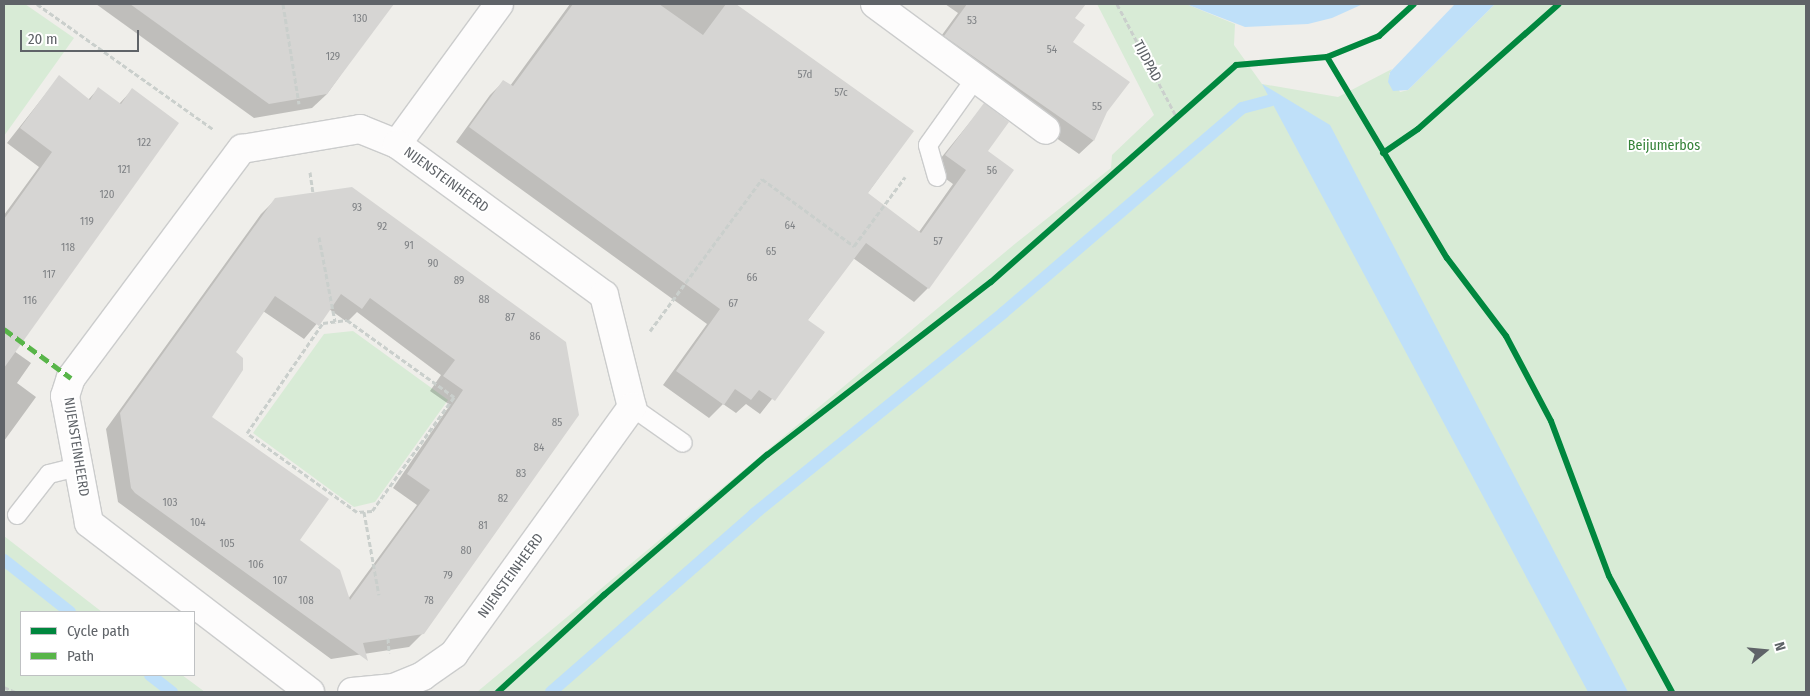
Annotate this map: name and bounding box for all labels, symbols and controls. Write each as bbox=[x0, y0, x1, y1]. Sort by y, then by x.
house number: 130 bbox=[353, 12, 367, 26]
house number: 53 bbox=[967, 14, 977, 28]
scale bar bbox=[22, 20, 141, 52]
text: 20 m bbox=[28, 30, 58, 48]
street label: TIJDPAD bbox=[1129, 38, 1165, 84]
house number: 54 bbox=[1047, 43, 1057, 57]
house number: 129 bbox=[326, 50, 340, 64]
house number: 57d bbox=[798, 68, 812, 82]
house number: 57c bbox=[834, 86, 848, 100]
house number: 55 bbox=[1092, 100, 1102, 114]
house number: 122 bbox=[137, 136, 151, 150]
park label: Beijumerbos bbox=[1628, 138, 1700, 154]
street label: NIJENSTEINHEERD bbox=[400, 144, 492, 216]
house number: 121 bbox=[117, 163, 131, 177]
house number: 56 bbox=[987, 164, 997, 178]
house number: 120 bbox=[100, 188, 114, 202]
house number: 93 bbox=[352, 201, 362, 215]
house number: 119 bbox=[80, 215, 94, 229]
house number: 64 bbox=[785, 219, 795, 233]
house number: 92 bbox=[377, 220, 387, 234]
house number: 57 bbox=[933, 235, 943, 249]
house number: 91 bbox=[404, 239, 414, 253]
house number: 118 bbox=[61, 241, 75, 255]
house number: 65 bbox=[766, 245, 776, 259]
house number: 90 bbox=[427, 257, 439, 271]
house number: 117 bbox=[43, 268, 55, 282]
house number: 66 bbox=[747, 271, 757, 285]
house number: 89 bbox=[454, 274, 464, 288]
house number: 88 bbox=[479, 293, 489, 307]
house number: 116 bbox=[23, 294, 37, 308]
house number: 67 bbox=[728, 297, 738, 311]
house number: 87 bbox=[505, 311, 515, 325]
house number: 86 bbox=[530, 330, 540, 344]
street label: NIJENSTEINHEERD bbox=[60, 396, 92, 498]
house number: 85 bbox=[552, 416, 562, 430]
house number: 84 bbox=[534, 441, 544, 455]
house number: 83 bbox=[516, 467, 526, 481]
house number: 82 bbox=[498, 492, 508, 506]
house number: 103 bbox=[163, 496, 177, 510]
house number: 104 bbox=[190, 516, 206, 530]
house number: 81 bbox=[478, 519, 488, 533]
street label: NIJENSTEINHEERD bbox=[475, 530, 547, 622]
house number: 105 bbox=[219, 537, 235, 551]
house number: 80 bbox=[460, 544, 472, 558]
house number: 106 bbox=[248, 558, 264, 572]
house number: 79 bbox=[443, 569, 453, 583]
house number: 107 bbox=[273, 574, 287, 588]
house number: 108 bbox=[298, 594, 314, 608]
house number: 78 bbox=[424, 594, 434, 608]
legend bbox=[20, 611, 195, 676]
text: Cycle path bbox=[67, 622, 130, 640]
north arrow bbox=[1740, 626, 1790, 676]
text: N bbox=[1770, 640, 1789, 653]
text: Path bbox=[67, 647, 94, 665]

